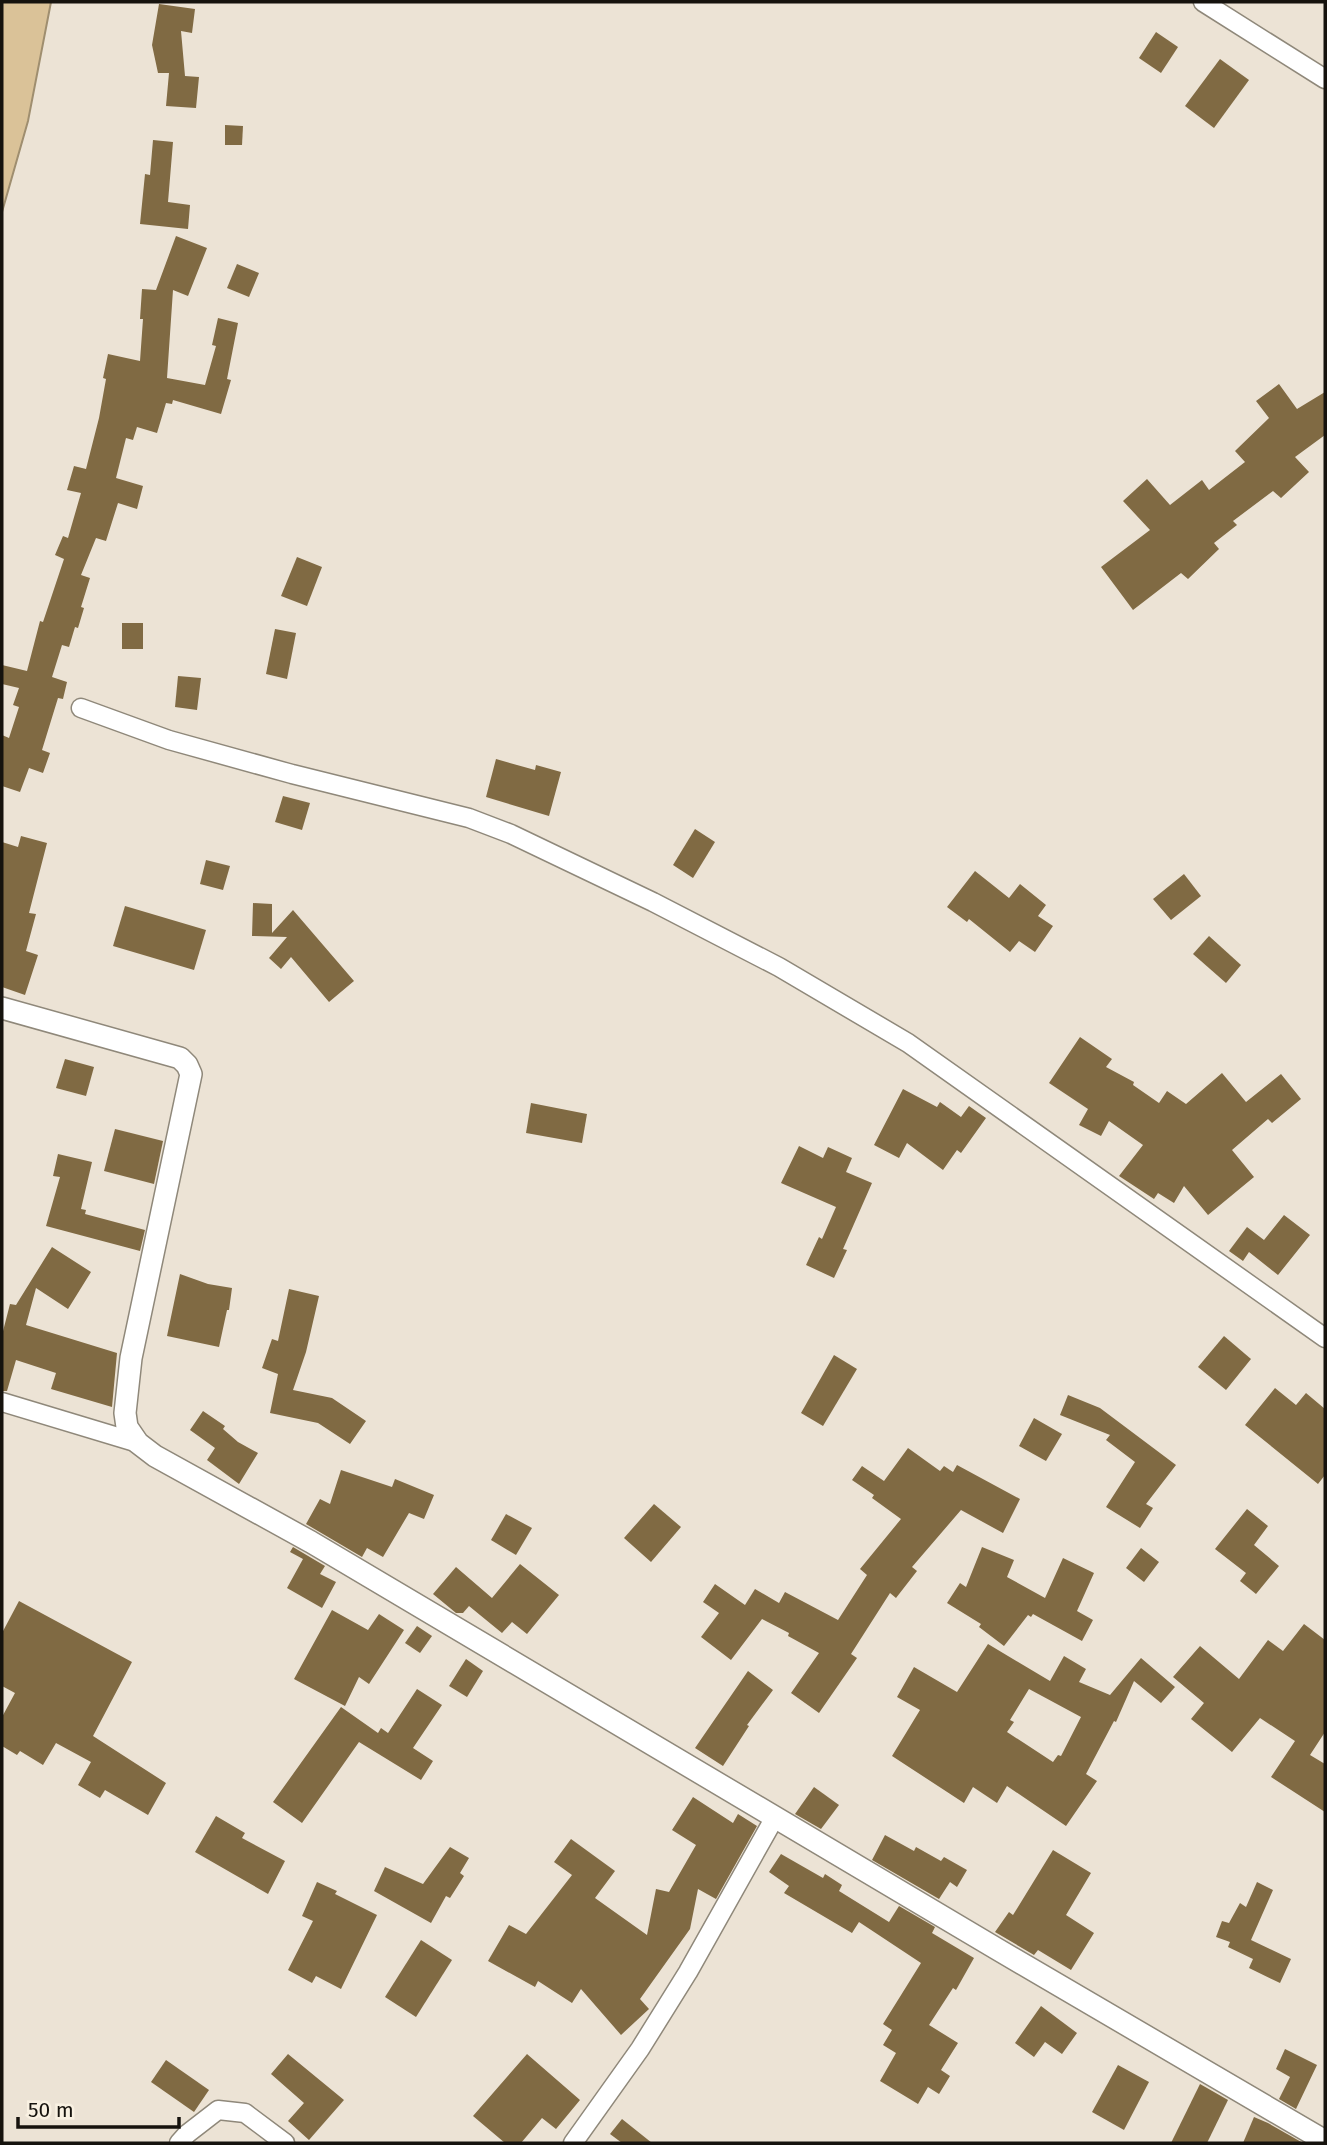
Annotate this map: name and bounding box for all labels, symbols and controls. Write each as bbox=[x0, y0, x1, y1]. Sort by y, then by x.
scale bar bbox=[18, 2086, 178, 2130]
text: 50 m bbox=[28, 2097, 74, 2123]

